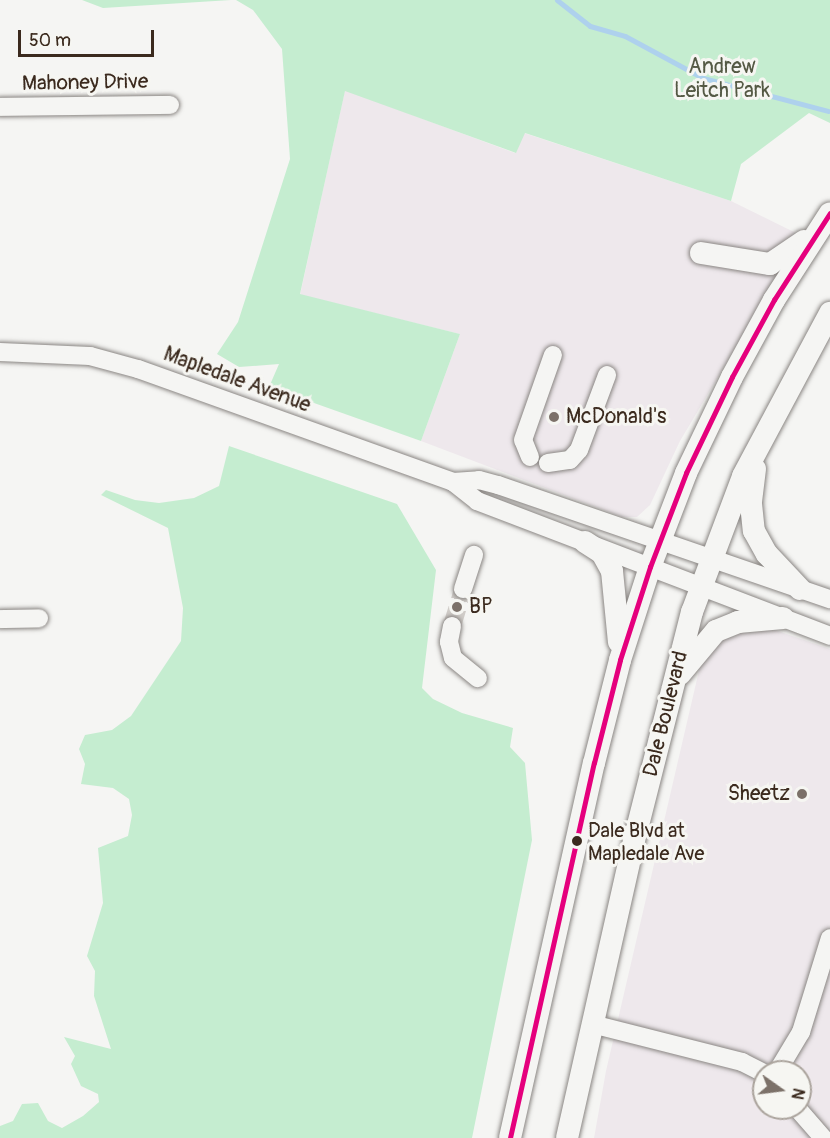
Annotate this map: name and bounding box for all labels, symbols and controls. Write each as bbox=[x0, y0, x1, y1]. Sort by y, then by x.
scale bar bbox=[21, 18, 158, 56]
text: 50 m bbox=[29, 29, 71, 52]
park label: Andrew Leitch Park bbox=[674, 54, 770, 104]
street label: Mahoney Drive bbox=[22, 69, 148, 97]
street label: Mapledale Avenue bbox=[160, 342, 314, 418]
place label: McDonald's bbox=[566, 404, 667, 430]
marker: McDonald's bbox=[547, 410, 561, 424]
place label: BP bbox=[469, 594, 492, 620]
marker: BP bbox=[450, 600, 464, 614]
street label: Dale Boulevard bbox=[638, 649, 694, 779]
place label: Sheetz bbox=[728, 781, 790, 807]
marker: Sheetz bbox=[795, 787, 809, 801]
place label: Dale Blvd at Mapledale Ave bbox=[588, 818, 704, 865]
marker: Dale Blvd at Mapledale Ave bbox=[571, 835, 583, 847]
north arrow bbox=[752, 1060, 812, 1120]
text: N bbox=[787, 1086, 809, 1102]

